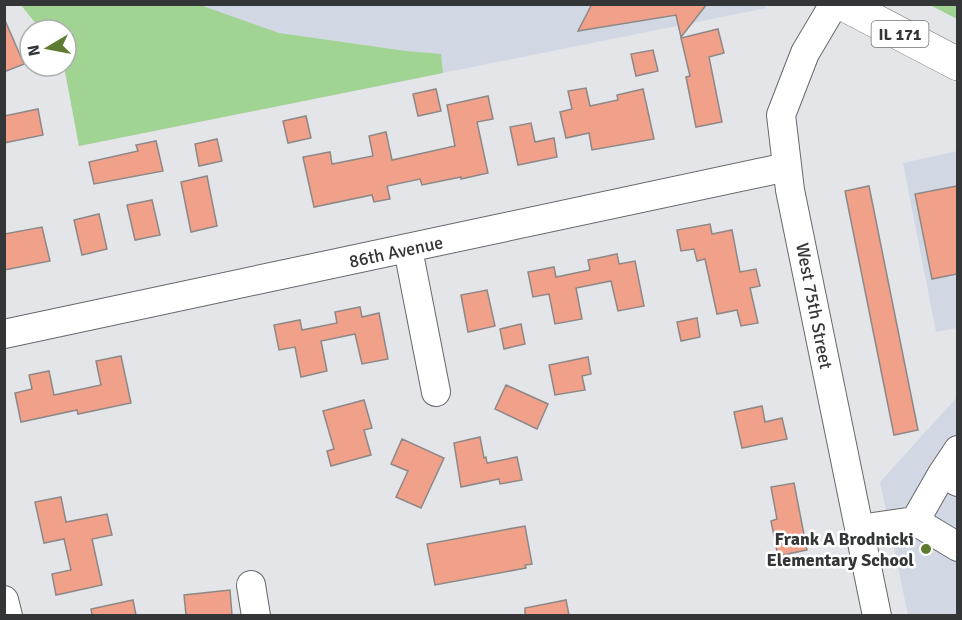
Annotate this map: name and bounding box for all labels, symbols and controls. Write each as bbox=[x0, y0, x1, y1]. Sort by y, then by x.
north arrow bbox=[18, 18, 78, 78]
road number: IL 171 bbox=[872, 21, 928, 47]
text: N bbox=[23, 43, 45, 58]
street label: 86th Avenue bbox=[347, 231, 445, 273]
street label: West 75th Street bbox=[791, 241, 837, 371]
place label: Frank A Brodnicki Elementary School bbox=[767, 528, 914, 571]
marker: Frank A Brodnicki Elementary School bbox=[919, 542, 933, 556]

